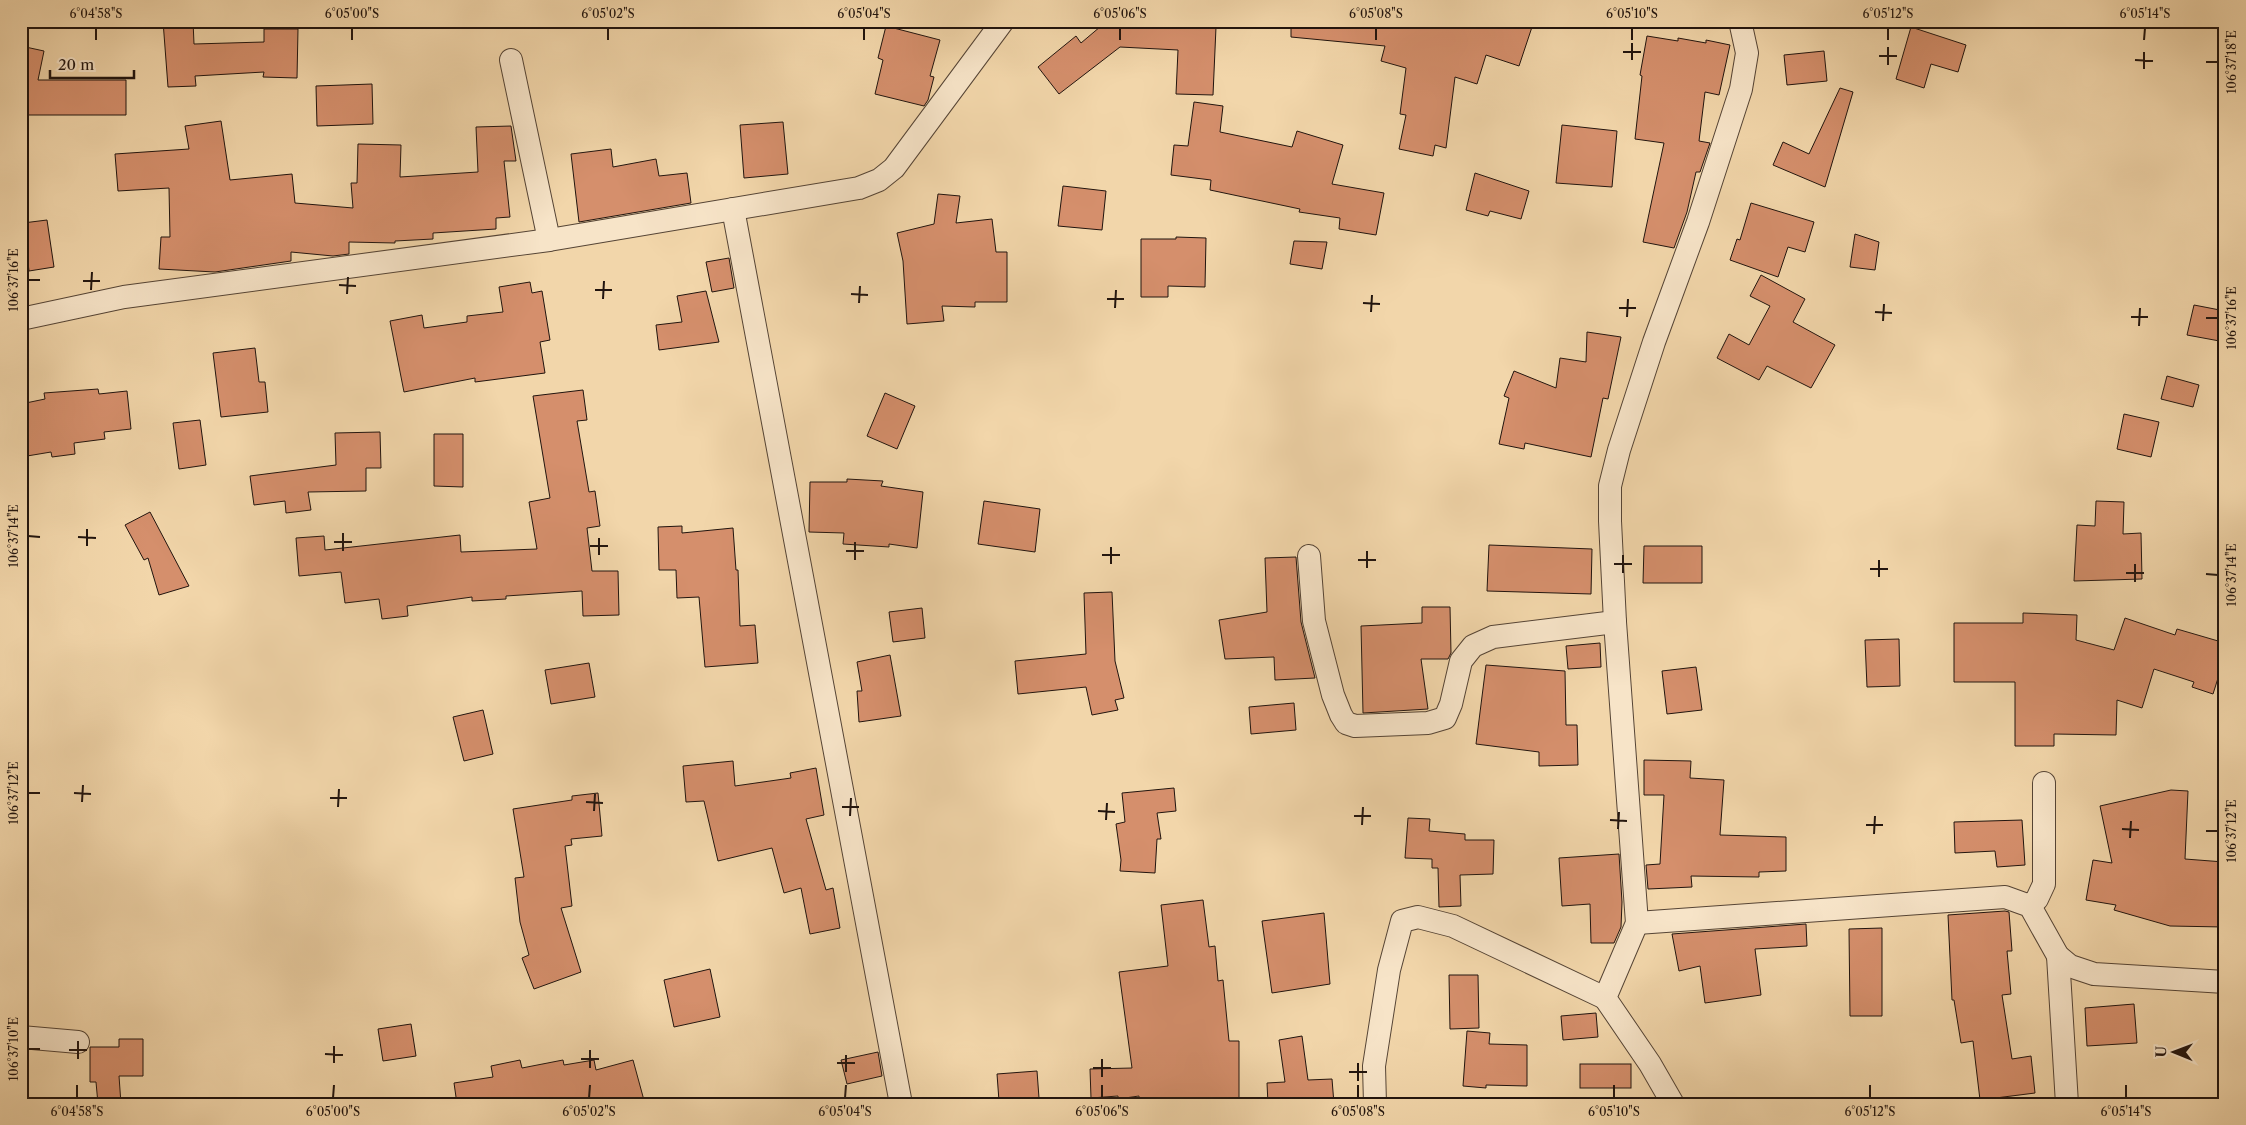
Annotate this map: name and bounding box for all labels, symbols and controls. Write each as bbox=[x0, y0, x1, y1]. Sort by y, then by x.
text: 6°04'58"S bbox=[69, 6, 123, 21]
text: 6°05'00"S bbox=[325, 6, 379, 21]
text: 6°05'02"S bbox=[581, 6, 635, 21]
text: 6°05'04"S bbox=[837, 6, 891, 21]
text: 6°05'06"S bbox=[1093, 6, 1147, 21]
text: 6°05'08"S bbox=[1349, 6, 1403, 21]
text: 6°05'10"S bbox=[1606, 6, 1658, 21]
text: 6°05'12"S bbox=[1862, 6, 1914, 21]
text: 6°05'14"S bbox=[2120, 6, 2170, 21]
text: 106°37'18"E bbox=[2224, 30, 2239, 94]
scale bar bbox=[50, 48, 134, 80]
text: 20 m bbox=[58, 55, 94, 74]
text: 106°37'16"E bbox=[6, 248, 21, 312]
text: 106°37'16"E bbox=[2224, 286, 2239, 350]
text: 106°37'14"E bbox=[6, 504, 21, 568]
text: 106°37'14"E bbox=[2224, 543, 2239, 607]
text: 106°37'12"E bbox=[6, 761, 21, 825]
text: 106°37'12"E bbox=[2224, 799, 2239, 863]
text: 106°37'10"E bbox=[6, 1017, 21, 1081]
north arrow bbox=[2148, 1028, 2198, 1078]
text: U bbox=[2152, 1045, 2170, 1058]
text: 6°04'58"S bbox=[50, 1104, 104, 1119]
text: 6°05'00"S bbox=[306, 1104, 360, 1119]
text: 6°05'02"S bbox=[562, 1104, 616, 1119]
text: 6°05'04"S bbox=[818, 1104, 872, 1119]
text: 6°05'06"S bbox=[1075, 1104, 1129, 1119]
text: 6°05'08"S bbox=[1331, 1104, 1385, 1119]
text: 6°05'10"S bbox=[1588, 1104, 1640, 1119]
text: 6°05'12"S bbox=[1844, 1104, 1896, 1119]
text: 6°05'14"S bbox=[2101, 1104, 2151, 1119]

